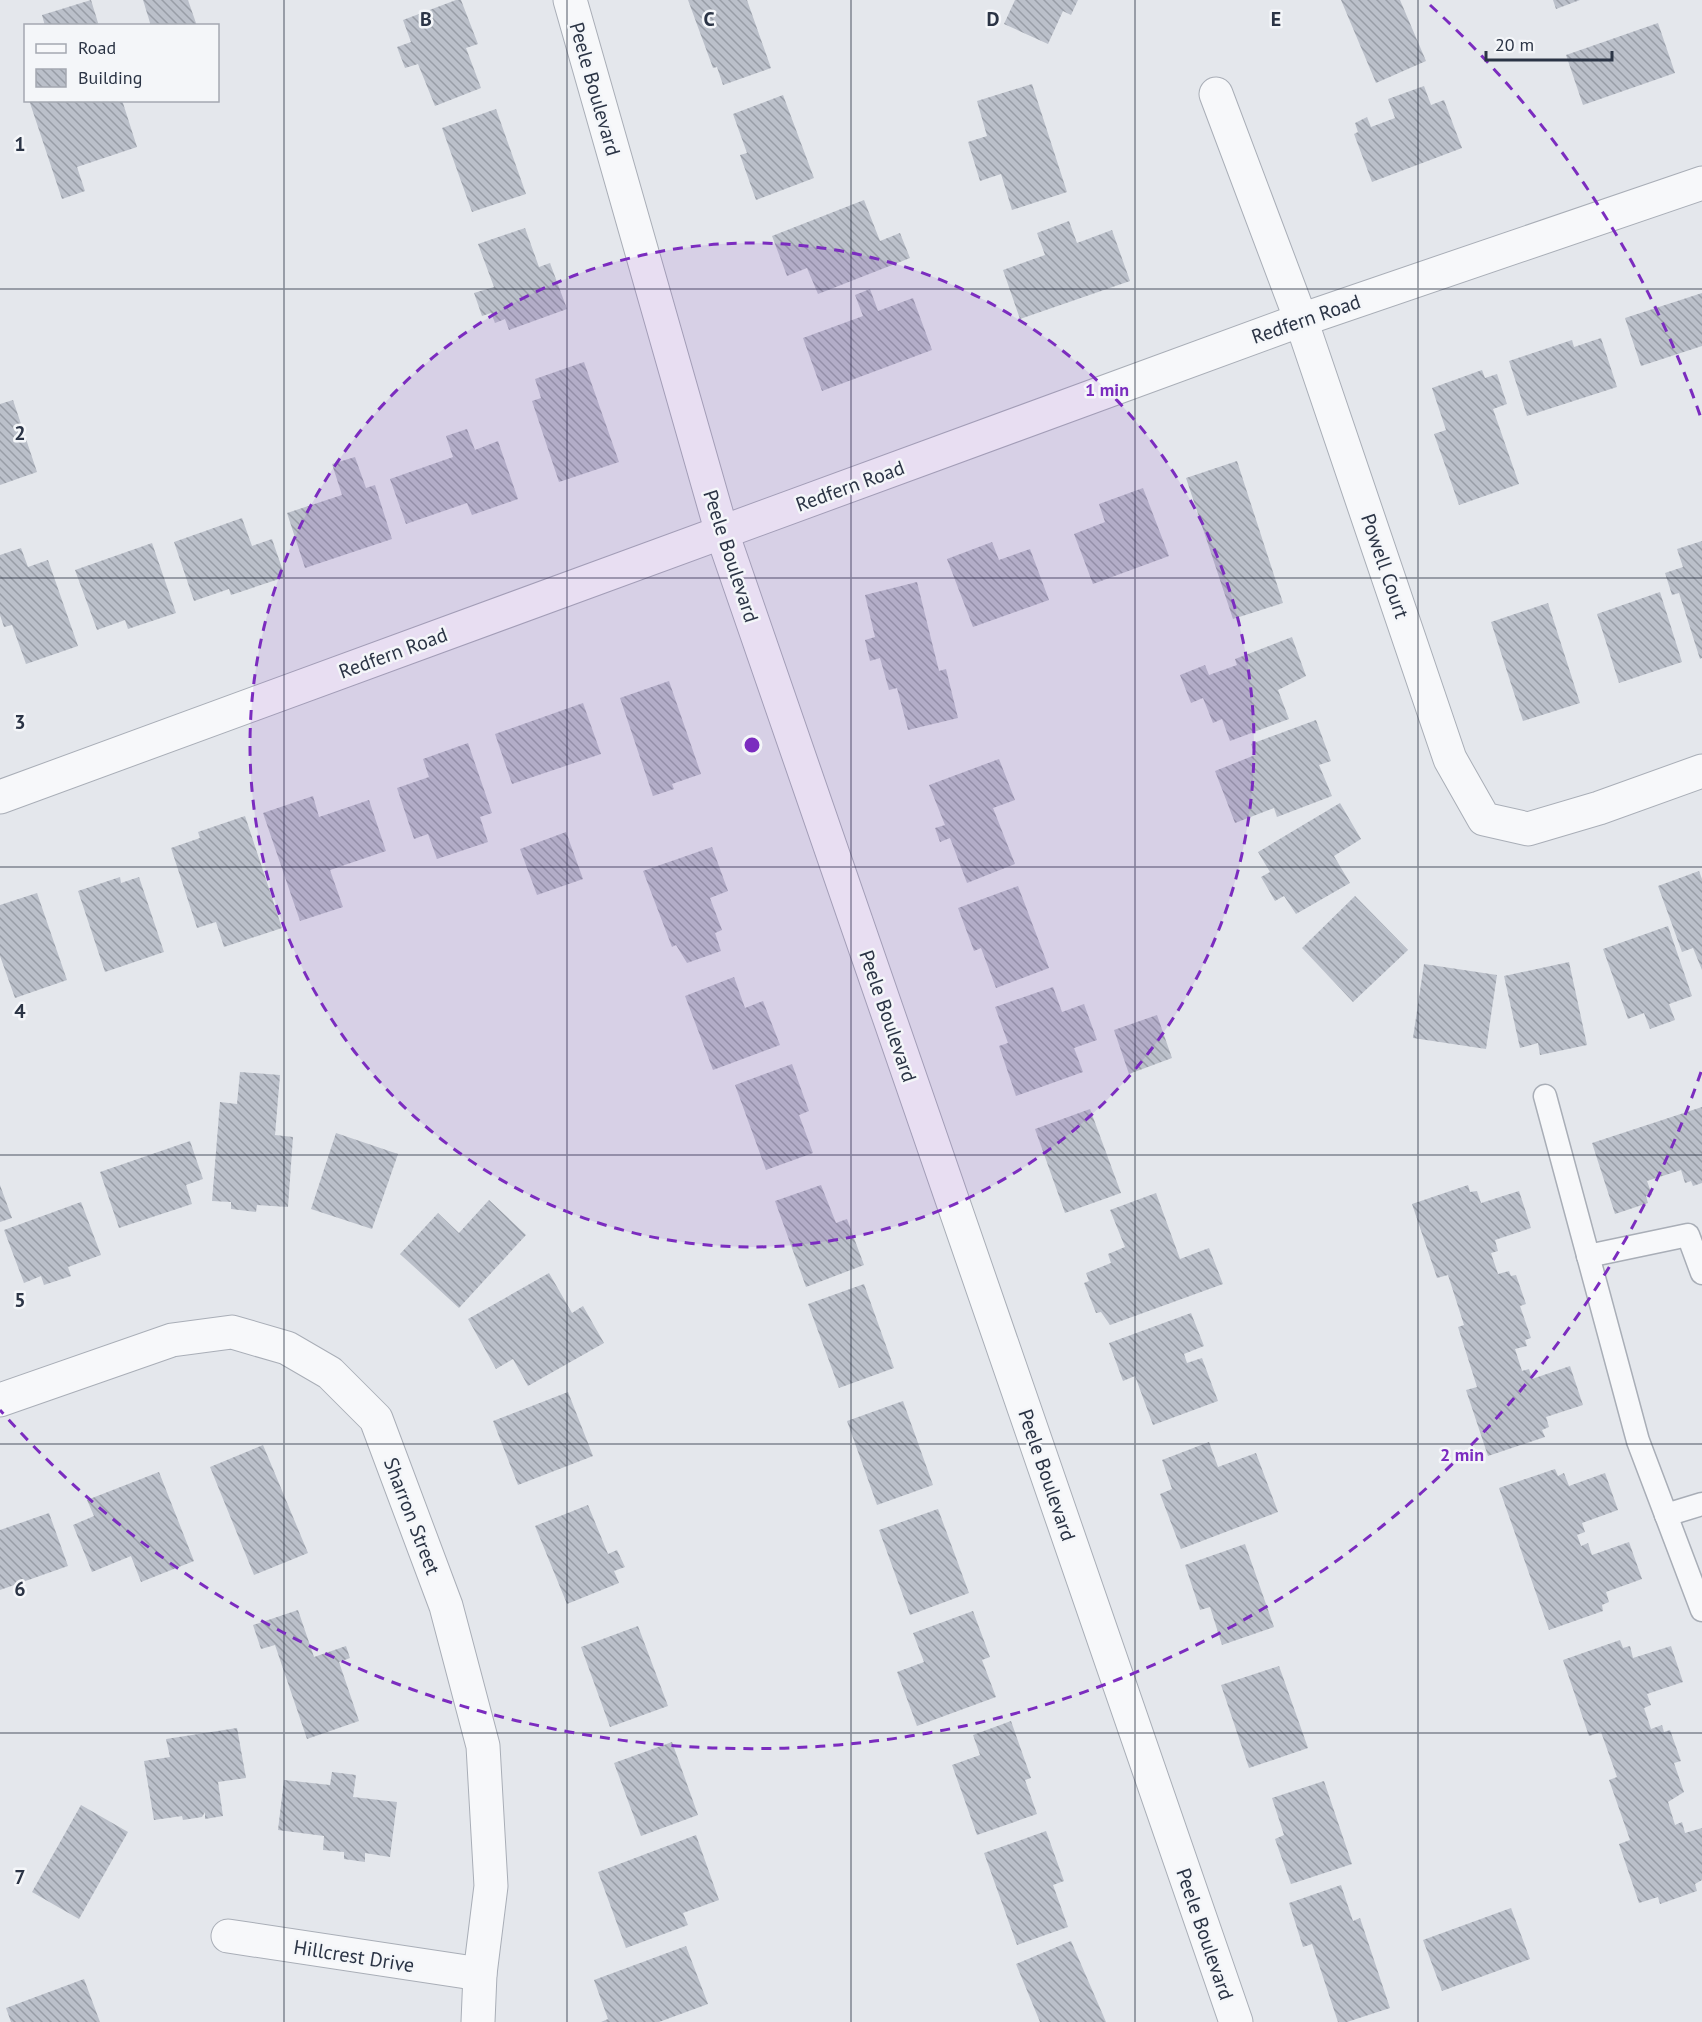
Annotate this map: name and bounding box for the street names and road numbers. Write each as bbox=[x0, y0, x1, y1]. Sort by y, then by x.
street label: Peele Boulevard bbox=[564, 19, 626, 159]
street label: Redfern Road bbox=[1248, 288, 1364, 350]
street label: Redfern Road bbox=[792, 454, 908, 518]
street label: Peele Boulevard bbox=[697, 486, 765, 626]
street label: Powell Court bbox=[1355, 510, 1415, 622]
street label: Redfern Road bbox=[335, 621, 451, 685]
street label: Peele Boulevard bbox=[853, 947, 923, 1085]
street label: Peele Boulevard bbox=[1012, 1406, 1082, 1544]
street label: Sharron Street bbox=[378, 1454, 446, 1578]
street label: Peele Boulevard bbox=[1170, 1865, 1240, 2003]
street label: Hillcrest Drive bbox=[292, 1934, 416, 1978]

